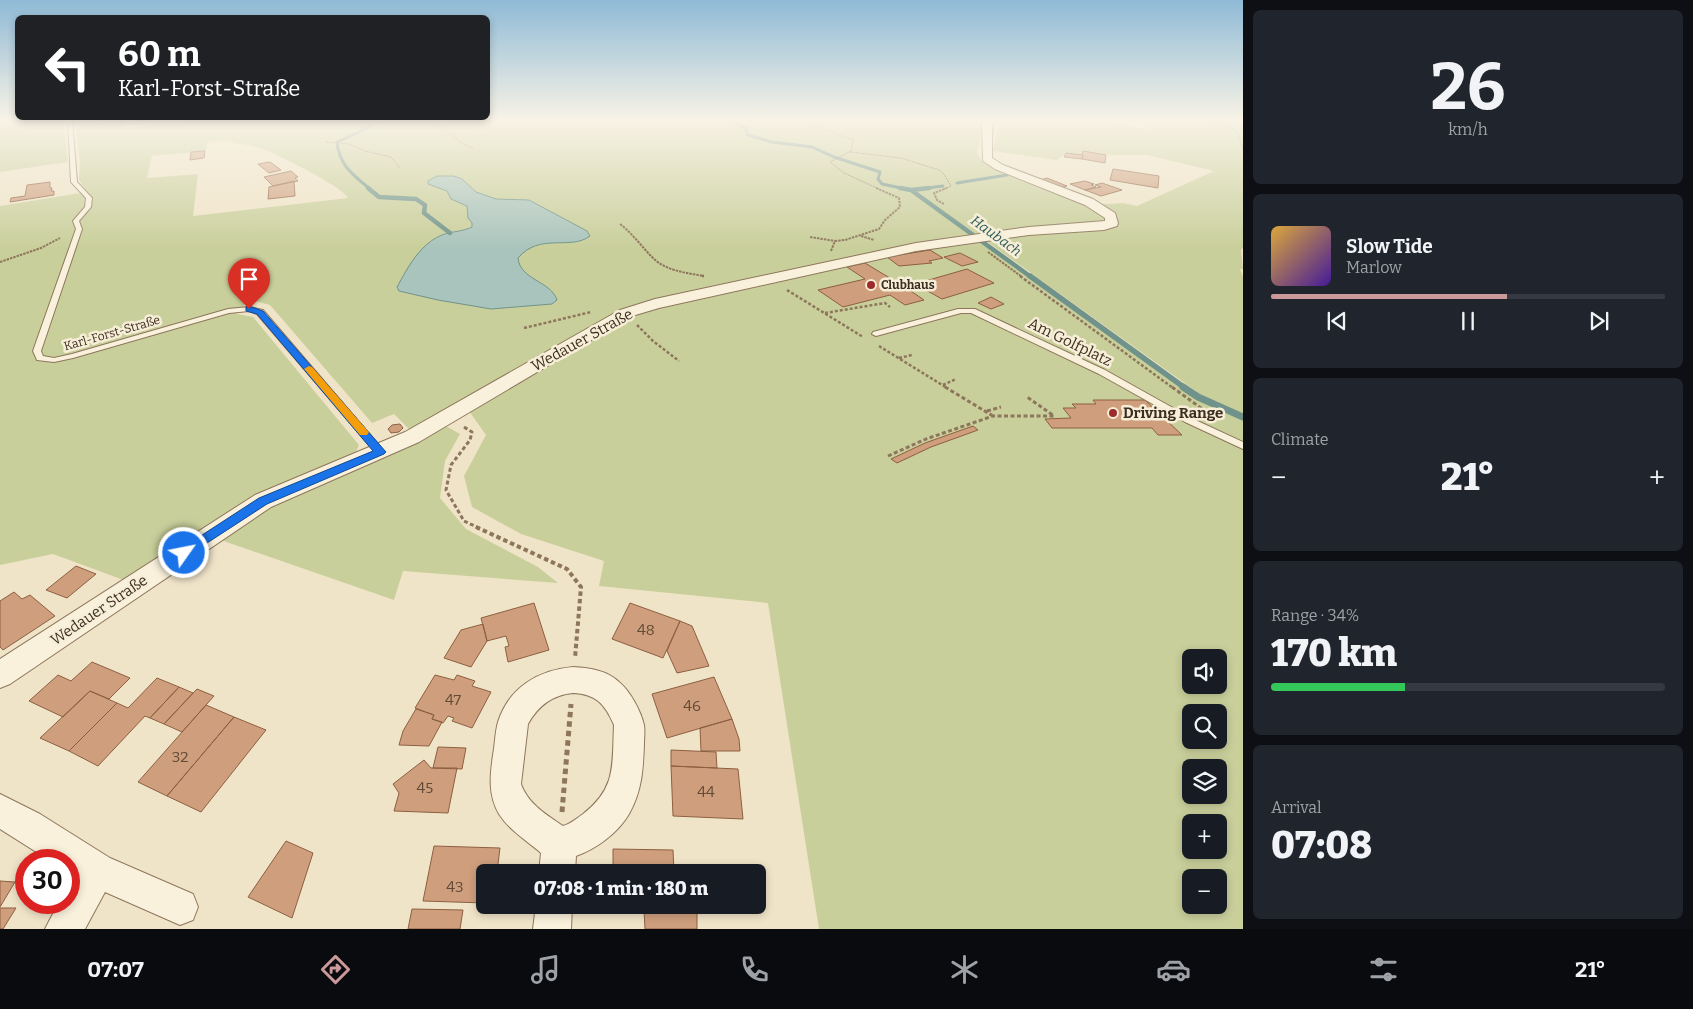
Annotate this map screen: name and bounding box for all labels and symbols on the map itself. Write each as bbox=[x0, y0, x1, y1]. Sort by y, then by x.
water label: Haubach bbox=[967, 212, 1025, 260]
pin bbox=[228, 258, 270, 309]
place label: Clubhaus bbox=[881, 278, 935, 292]
marker: Clubhaus bbox=[865, 279, 877, 291]
street label: Wedauer Straße bbox=[528, 305, 636, 375]
street label: Karl-Forst-Straße bbox=[62, 313, 162, 353]
street label: Am Golfplatz bbox=[1025, 314, 1115, 370]
place label: Driving Range bbox=[1123, 404, 1223, 422]
marker: Driving Range bbox=[1107, 407, 1119, 419]
position arrow bbox=[157, 526, 209, 578]
street label: Wedauer Straße bbox=[47, 571, 151, 649]
house number: 48 bbox=[637, 621, 655, 639]
house number: 47 bbox=[445, 691, 462, 709]
house number: 46 bbox=[683, 697, 701, 715]
house number: 32 bbox=[172, 748, 188, 766]
house number: 45 bbox=[417, 779, 433, 797]
house number: 44 bbox=[697, 783, 715, 801]
speed limit sign: 30 bbox=[15, 849, 80, 914]
house number: 43 bbox=[446, 878, 464, 896]

